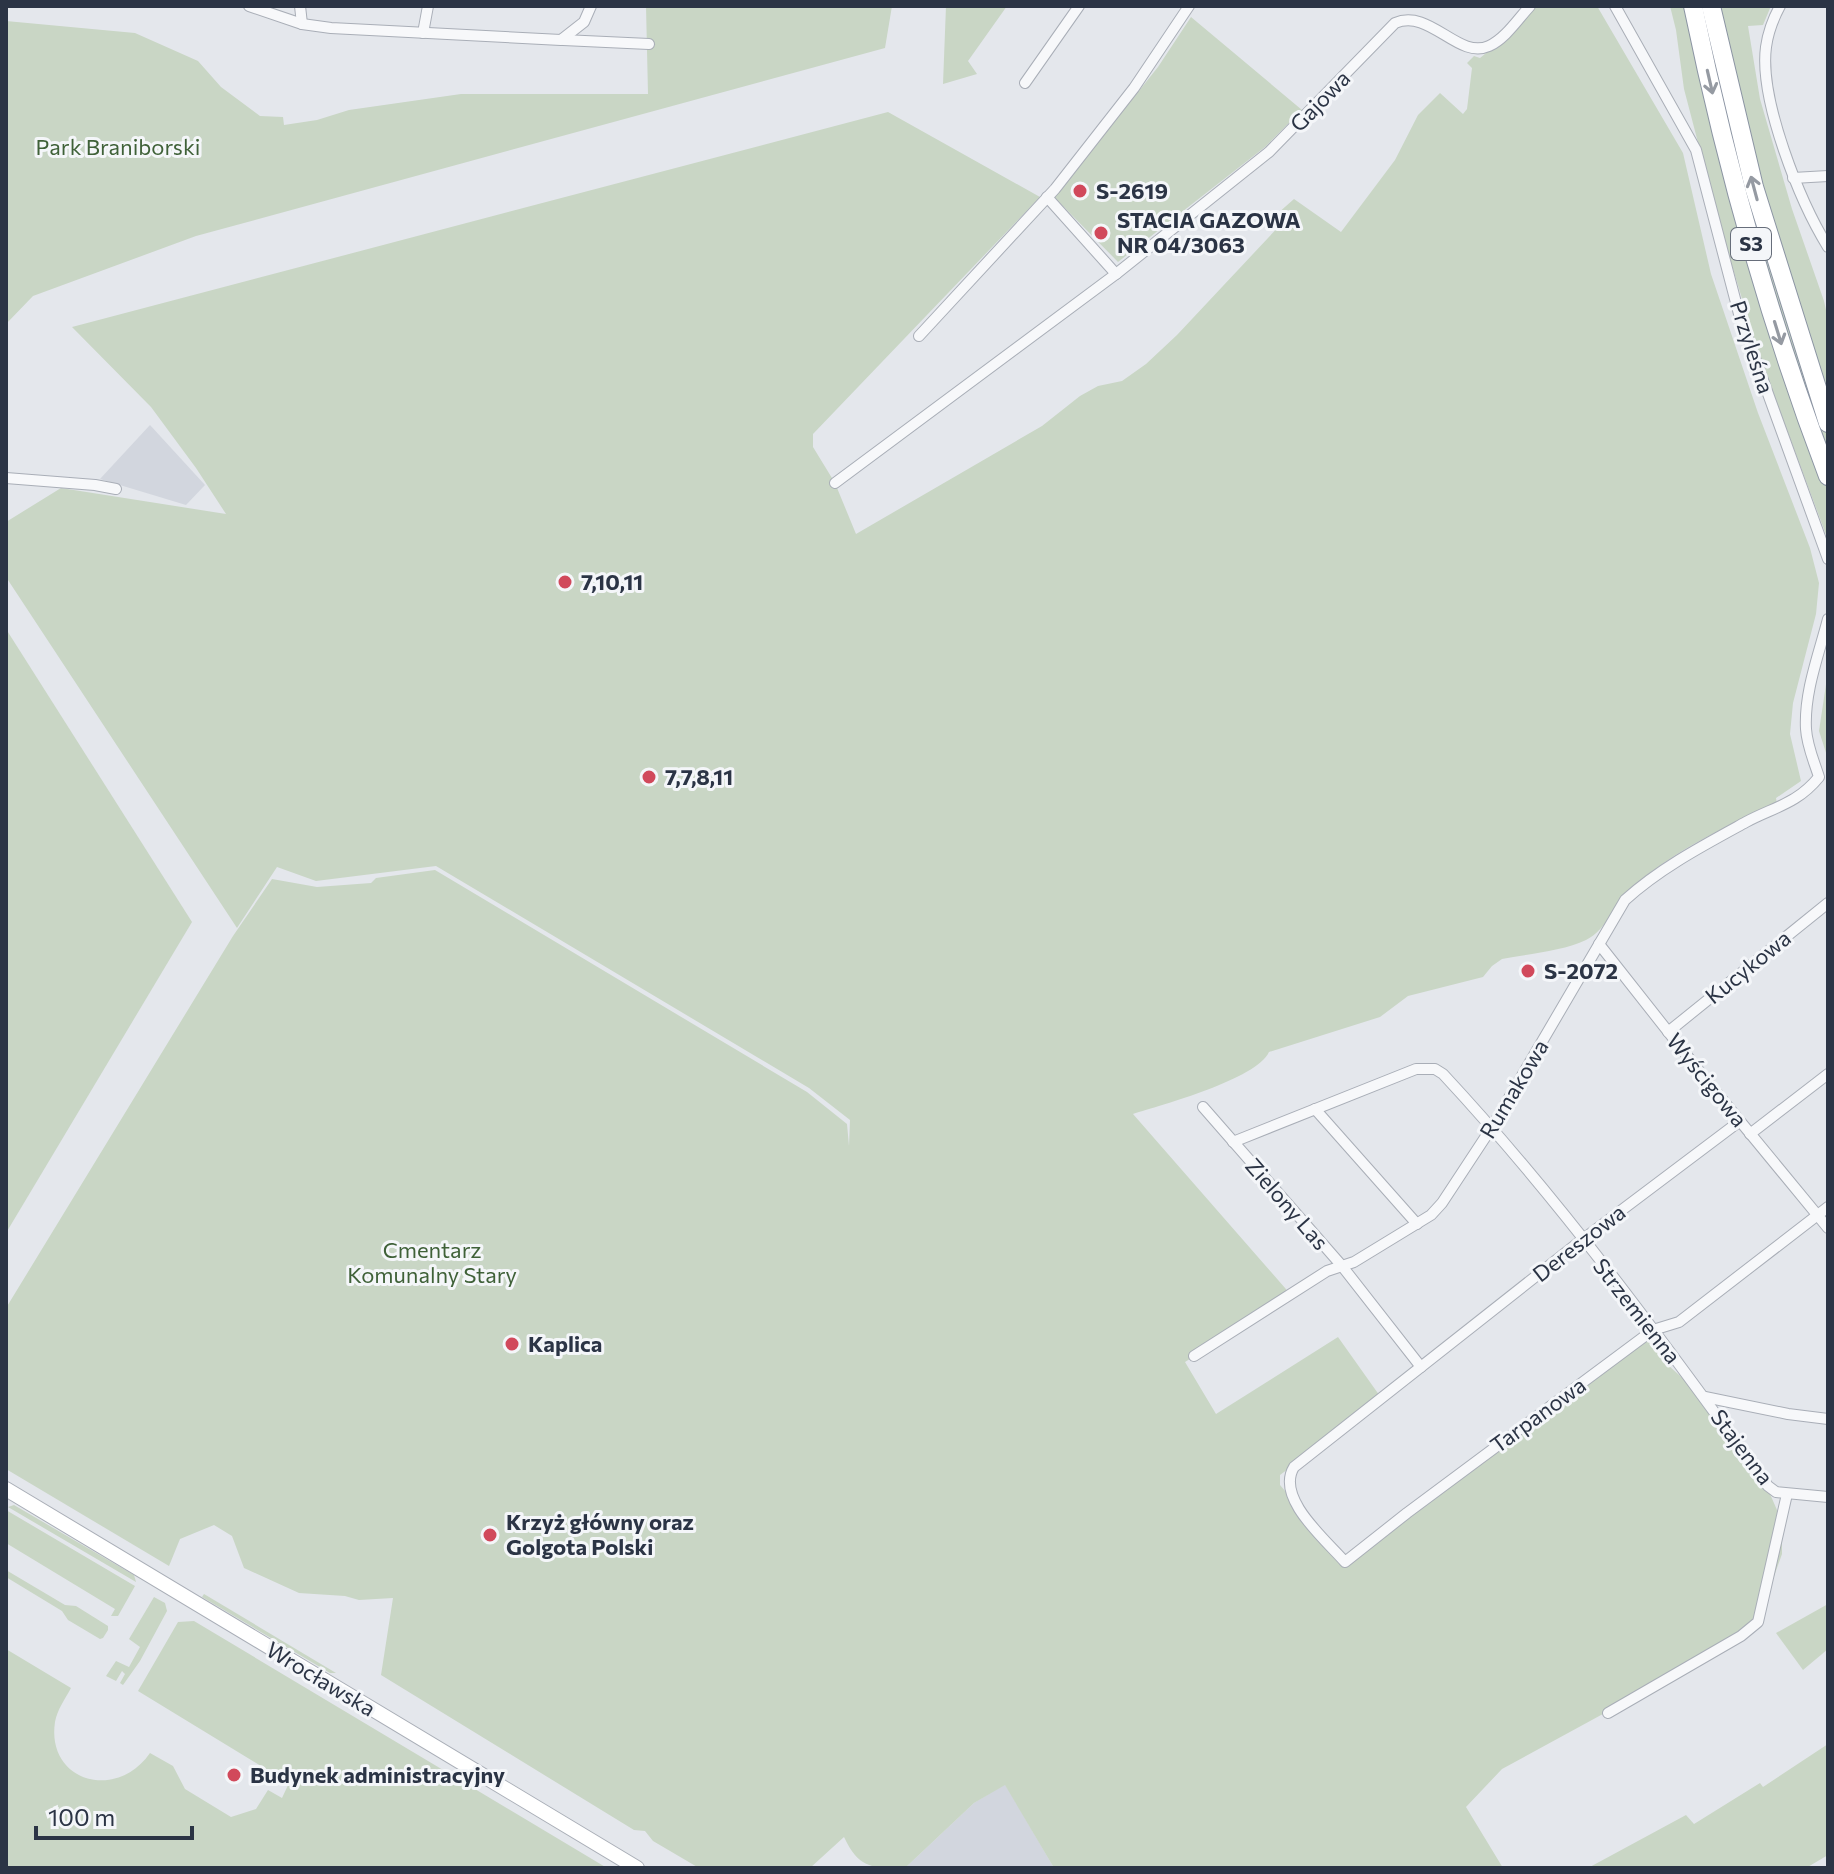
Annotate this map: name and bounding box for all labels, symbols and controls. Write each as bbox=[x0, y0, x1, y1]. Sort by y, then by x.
street label: Gajowa bbox=[1284, 64, 1355, 137]
one-way arrow bbox=[1703, 69, 1718, 95]
park label: Park Braniborski bbox=[36, 133, 200, 160]
one-way arrow bbox=[1746, 176, 1761, 202]
place label: S-2619 bbox=[1096, 177, 1168, 204]
marker: S-2619 bbox=[1071, 182, 1089, 200]
place label: STACIA GAZOWA NR 04/3063 bbox=[1117, 206, 1301, 258]
marker: STACIA GAZOWA NR 04/3063 bbox=[1092, 224, 1110, 242]
road number: S3 bbox=[1731, 228, 1771, 260]
street label: Przyleśna bbox=[1725, 297, 1780, 397]
one-way arrow bbox=[1772, 320, 1786, 345]
place label: 7,10,11 bbox=[581, 568, 643, 595]
marker: 7,10,11 bbox=[556, 573, 574, 591]
place label: 7,7,8,11 bbox=[665, 763, 733, 790]
marker: 7,7,8,11 bbox=[640, 768, 658, 786]
street label: Kucykowa bbox=[1700, 924, 1796, 1009]
place label: S-2072 bbox=[1544, 957, 1618, 984]
marker: S-2072 bbox=[1519, 962, 1537, 980]
street label: Wyścigowa bbox=[1661, 1027, 1753, 1132]
street label: Rumakowa bbox=[1473, 1034, 1554, 1143]
street label: Zielony Las bbox=[1240, 1152, 1335, 1255]
street label: Dereszowa bbox=[1527, 1198, 1630, 1287]
park label: Cmentarz Komunalny Stary bbox=[347, 1236, 517, 1288]
street label: Strzemienna bbox=[1588, 1253, 1687, 1369]
place label: Kaplica bbox=[528, 1330, 602, 1357]
marker: Kaplica bbox=[503, 1335, 521, 1353]
street label: Tarpanowa bbox=[1485, 1371, 1591, 1458]
street label: Stajenna bbox=[1705, 1404, 1779, 1490]
place label: Krzyż główny oraz Golgota Polski bbox=[506, 1508, 694, 1560]
marker: Krzyż główny oraz Golgota Polski bbox=[481, 1526, 499, 1544]
street label: Wrocławska bbox=[262, 1635, 381, 1722]
place label: Budynek administracyjny bbox=[250, 1761, 505, 1788]
marker: Budynek administracyjny bbox=[225, 1766, 243, 1784]
scale bar bbox=[36, 1790, 192, 1840]
text: 100 m bbox=[48, 1802, 115, 1831]

